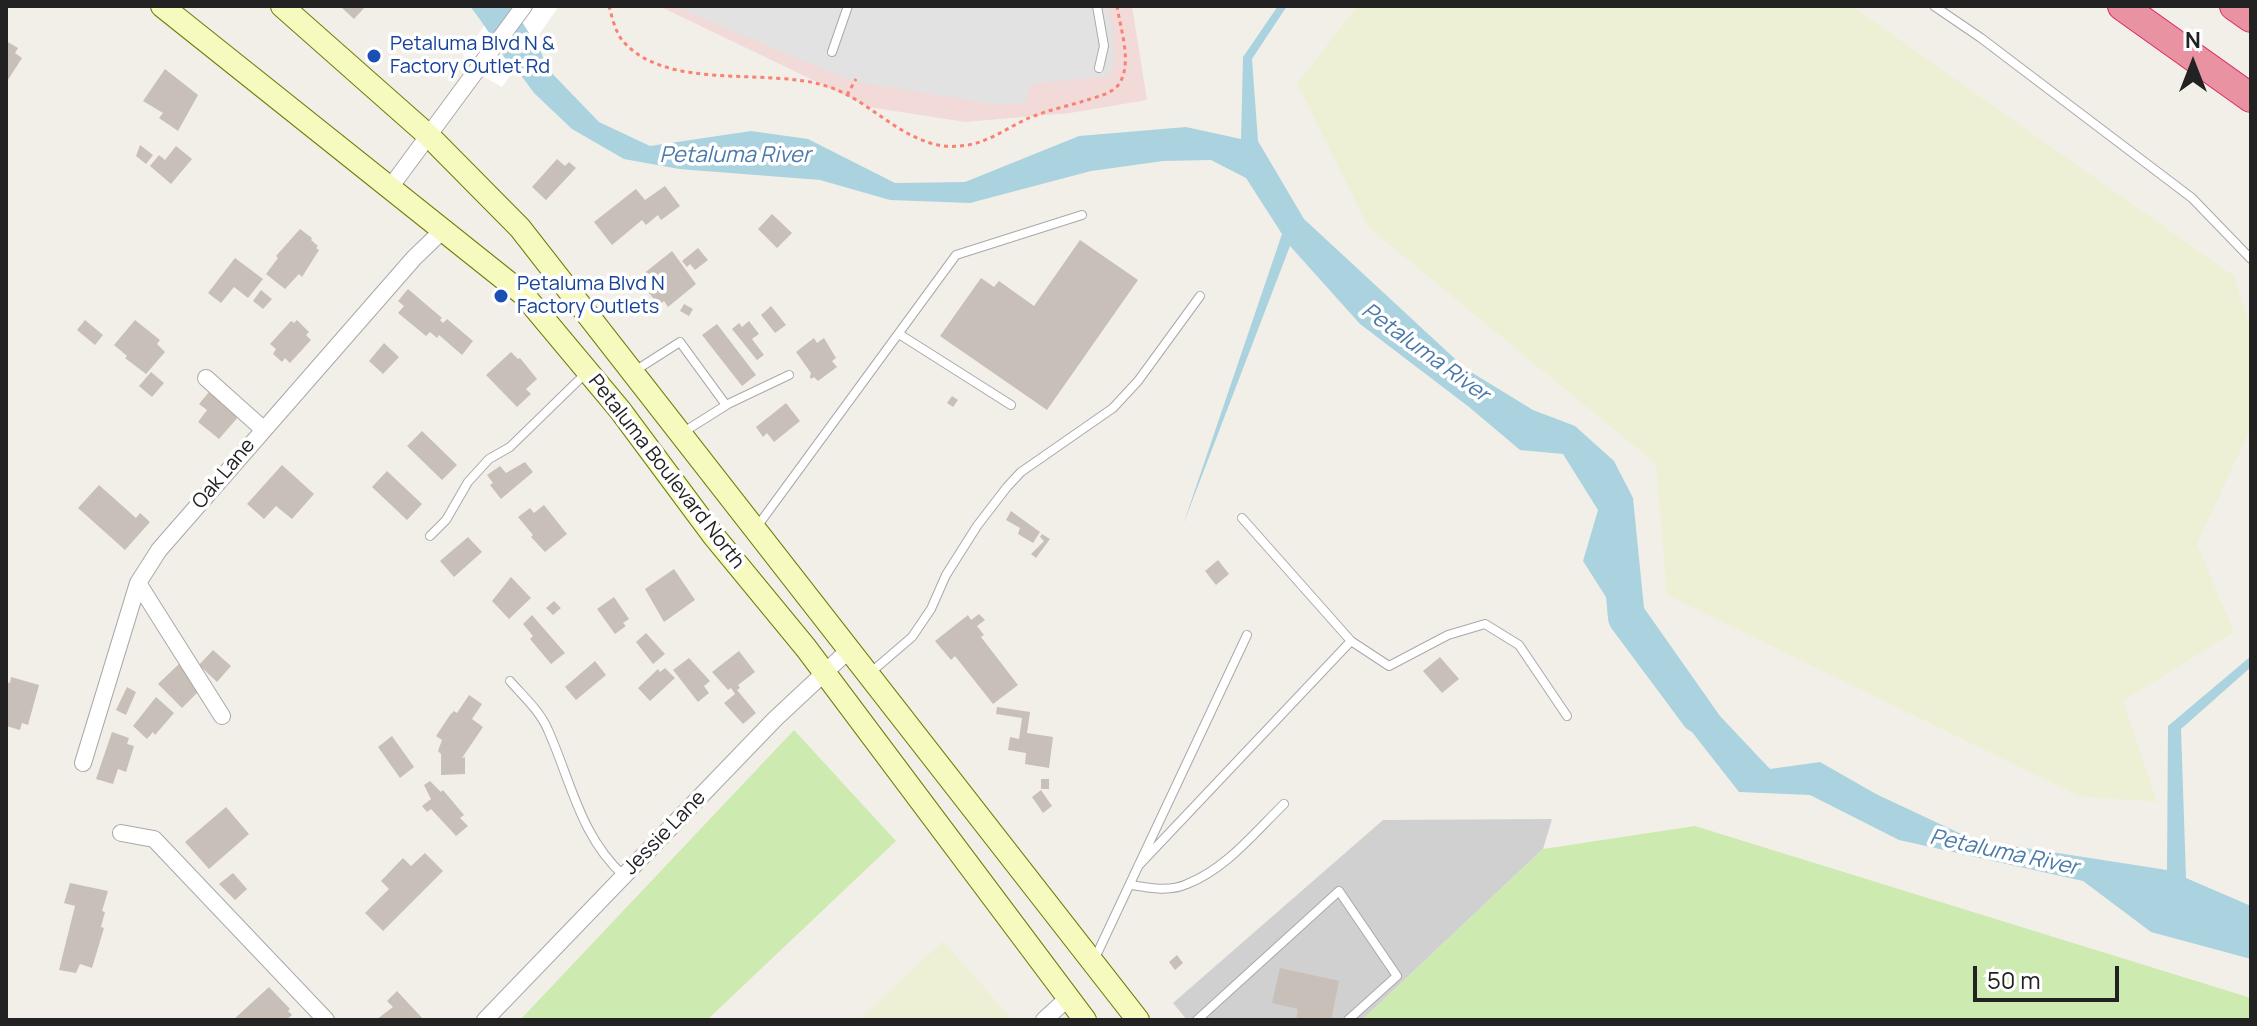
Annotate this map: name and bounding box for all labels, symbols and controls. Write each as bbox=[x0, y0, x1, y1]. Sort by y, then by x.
north arrow bbox=[2153, 24, 2233, 104]
text: N bbox=[2185, 25, 2201, 55]
place label: Petaluma Blvd N & Factory Outlet Rd bbox=[390, 32, 555, 79]
marker: Petaluma Blvd N & Factory Outlet Rd bbox=[365, 47, 383, 65]
water label: Petaluma River bbox=[659, 143, 811, 169]
place label: Petaluma Blvd N Factory Outlets bbox=[517, 272, 665, 319]
marker: Petaluma Blvd N Factory Outlets bbox=[492, 287, 510, 305]
water label: Petaluma River bbox=[1356, 298, 1494, 408]
street label: Petaluma Boulevard North bbox=[583, 370, 749, 574]
street label: Oak Lane bbox=[188, 434, 260, 514]
street label: Jessie Lane bbox=[619, 786, 711, 880]
water label: Petaluma River bbox=[1927, 824, 2081, 882]
scale bar bbox=[1977, 950, 2123, 1000]
text: 50 m bbox=[1987, 963, 2041, 996]

